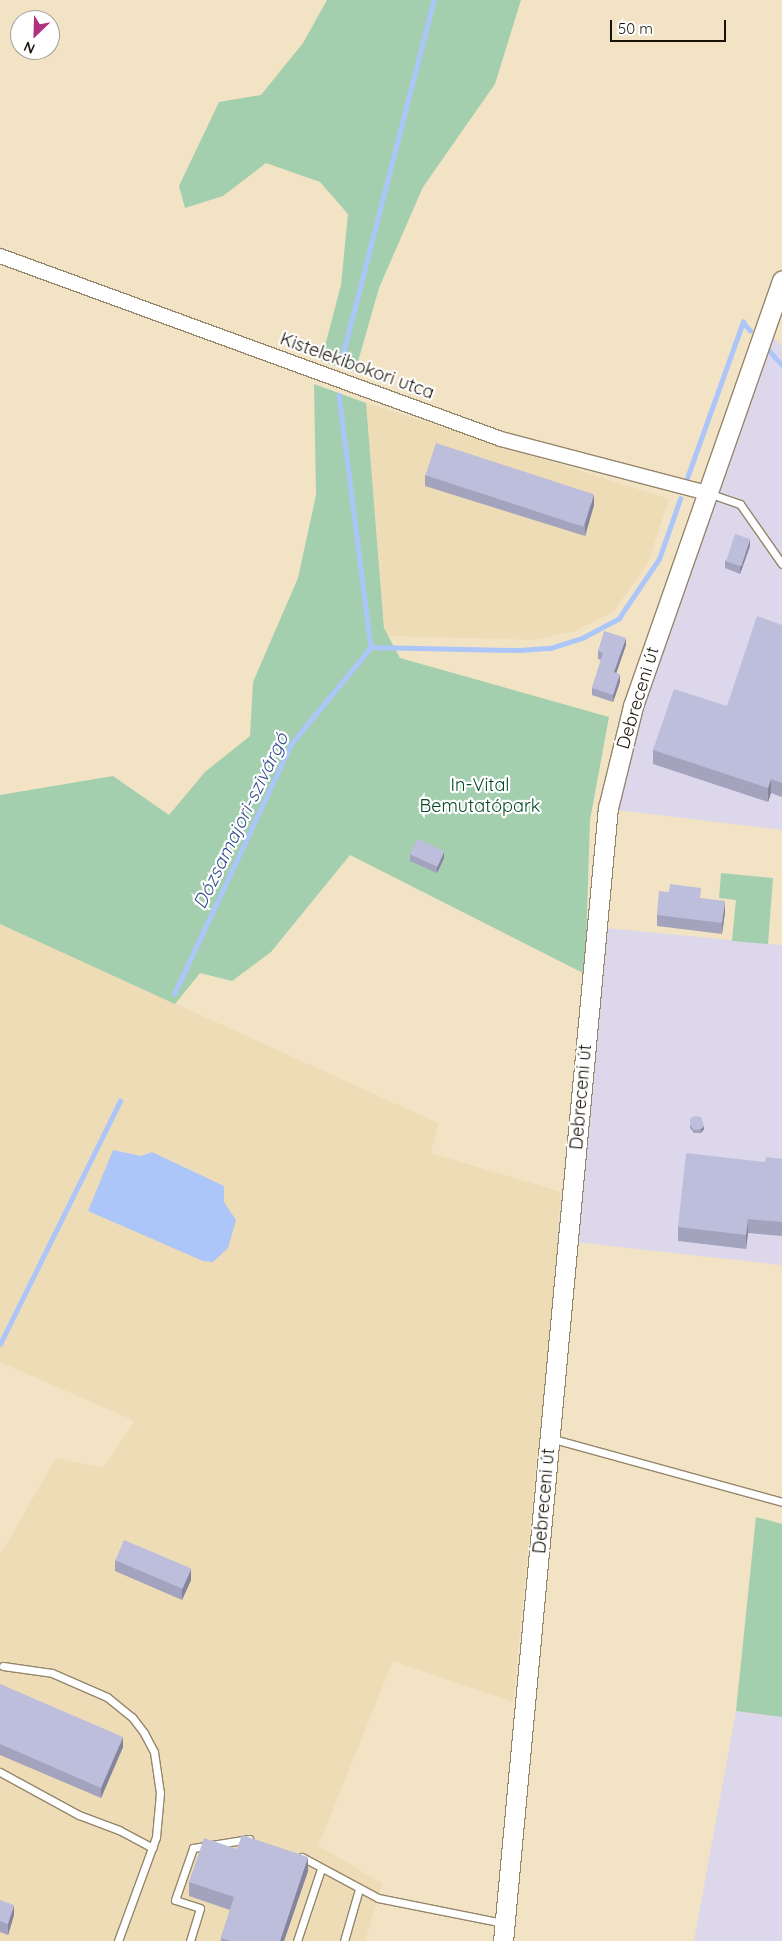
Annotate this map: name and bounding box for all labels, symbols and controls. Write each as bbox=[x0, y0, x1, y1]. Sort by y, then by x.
north arrow bbox=[10, 10, 60, 60]
scale bar bbox=[612, 10, 728, 42]
text: 50 m bbox=[618, 19, 653, 38]
text: N bbox=[21, 37, 38, 58]
street label: Kistelekibokori utca bbox=[277, 328, 437, 404]
street label: Debreceni út bbox=[612, 644, 664, 752]
water label: Dózsamajori-szivárgó bbox=[188, 729, 294, 913]
park label: In-Vital Bemutatópark bbox=[420, 775, 540, 818]
street label: Debreceni út bbox=[566, 1043, 596, 1151]
street label: Debreceni út bbox=[529, 1447, 559, 1555]

